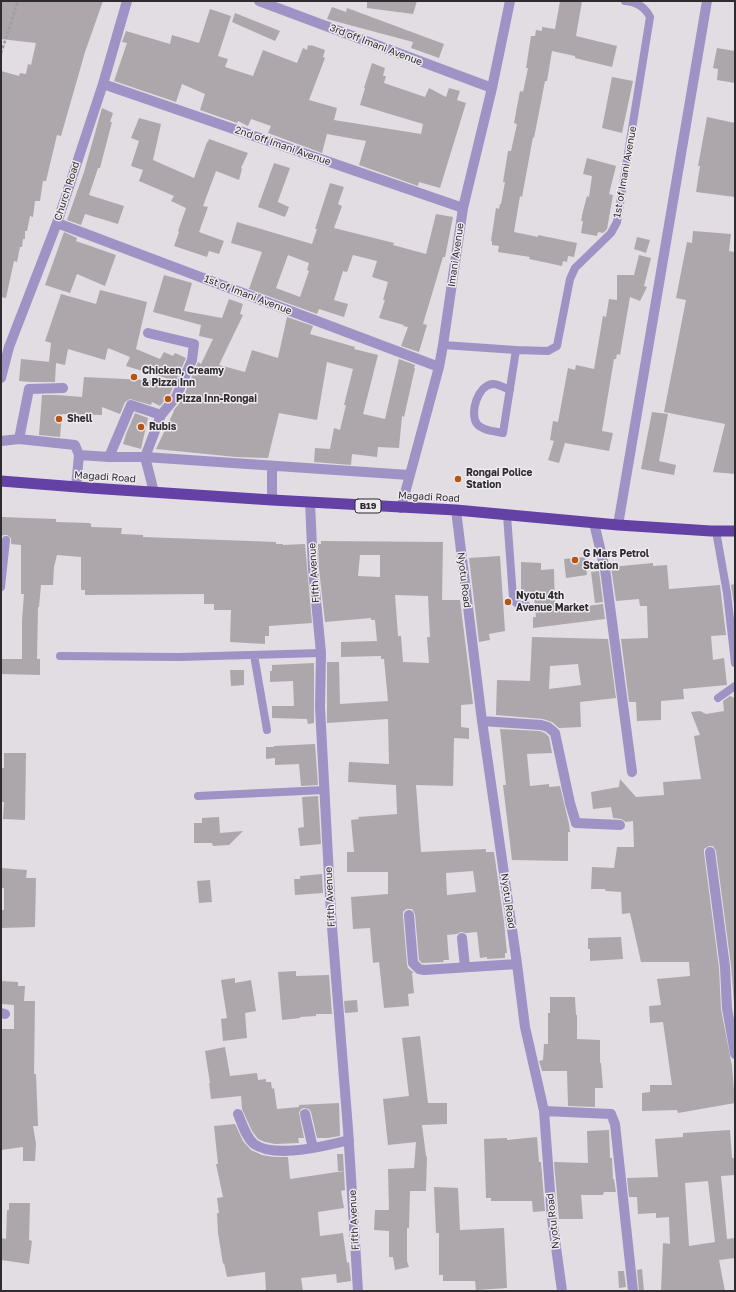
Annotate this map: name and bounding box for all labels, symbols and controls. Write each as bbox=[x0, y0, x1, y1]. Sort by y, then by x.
street label: 3rd off Imani Avenue bbox=[328, 22, 424, 68]
street label: 2nd off Imani Avenue bbox=[233, 124, 333, 168]
street label: 1st of Imani Avenue bbox=[611, 125, 639, 219]
street label: Church Road bbox=[52, 160, 82, 222]
street label: Imani Avenue bbox=[446, 222, 466, 288]
street label: 1st of Imani Avenue bbox=[202, 273, 294, 317]
place label: Chicken, Creamy & Pizza Inn bbox=[142, 365, 224, 388]
marker: Chicken, Creamy & Pizza Inn bbox=[129, 372, 139, 382]
place label: Pizza Inn-Rongai bbox=[176, 393, 257, 405]
marker: Pizza Inn-Rongai bbox=[163, 394, 173, 404]
place label: Shell bbox=[67, 413, 92, 425]
marker: Shell bbox=[54, 414, 64, 424]
place label: Rubis bbox=[149, 421, 176, 433]
marker: Rubis bbox=[136, 422, 146, 432]
place label: Rongai Police Station bbox=[466, 467, 532, 490]
street label: Magadi Road bbox=[74, 469, 136, 485]
marker: Rongai Police Station bbox=[453, 474, 463, 484]
street label: Magadi Road bbox=[398, 489, 460, 505]
road number: B19 bbox=[355, 499, 381, 513]
street label: Fifth Avenue bbox=[306, 542, 322, 604]
place label: G Mars Petrol Station bbox=[583, 548, 649, 572]
street label: Nyotu Road bbox=[455, 551, 473, 609]
marker: G Mars Petrol Station bbox=[570, 555, 580, 565]
place label: Nyotu 4th Avenue Market bbox=[516, 590, 589, 614]
marker: Nyotu 4th Avenue Market bbox=[503, 597, 513, 607]
street label: Fifth Avenue bbox=[322, 867, 338, 927]
street label: Nyotu Road bbox=[498, 872, 518, 930]
street label: Fifth Avenue bbox=[346, 1190, 362, 1250]
street label: Nyotu Road bbox=[544, 1193, 562, 1249]

